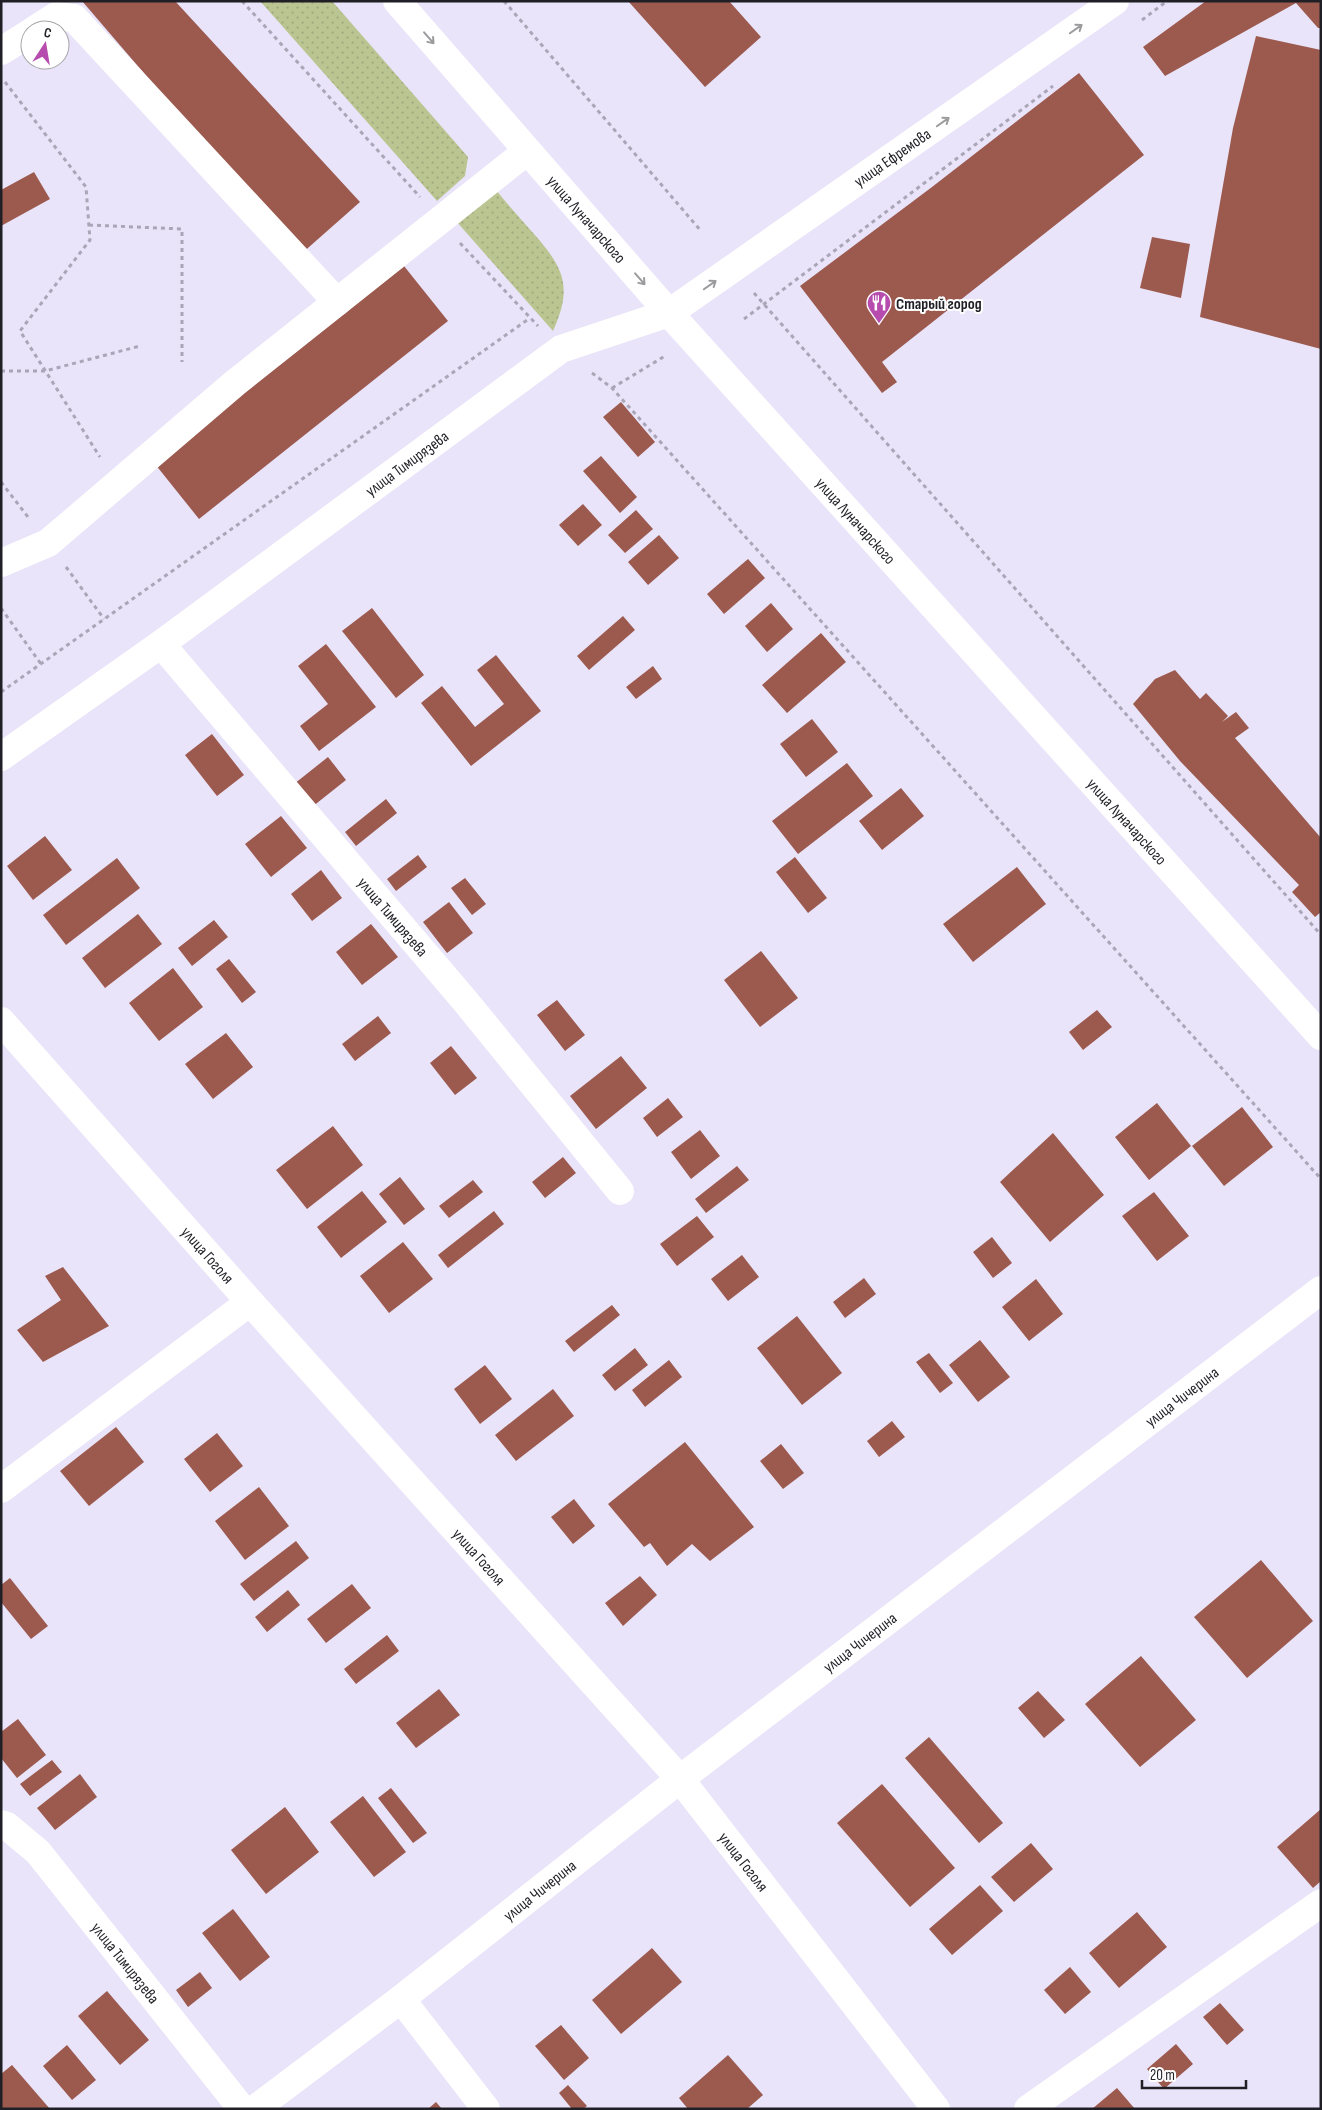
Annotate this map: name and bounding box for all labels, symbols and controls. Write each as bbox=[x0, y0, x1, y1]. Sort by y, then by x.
north arrow bbox=[20, 20, 70, 70]
text: С bbox=[42, 24, 53, 42]
one-way arrow bbox=[1069, 24, 1083, 34]
one-way arrow bbox=[423, 31, 434, 44]
one-way arrow bbox=[936, 117, 950, 127]
street label: улица Ефремова bbox=[851, 125, 935, 192]
street label: улица Луначарского bbox=[542, 172, 629, 268]
one-way arrow bbox=[634, 272, 645, 285]
one-way arrow bbox=[702, 280, 716, 290]
restaurant icon: Старый город bbox=[866, 290, 892, 324]
place label: Старый город bbox=[896, 295, 982, 314]
street label: улица Тимирязева bbox=[362, 427, 453, 501]
street label: улица Луначарского bbox=[811, 474, 899, 569]
street label: улица Луначарского bbox=[1082, 775, 1170, 869]
street label: улица Тимирязева bbox=[353, 874, 431, 961]
street label: улица Гоголя bbox=[177, 1223, 237, 1288]
street label: улица Чичерина bbox=[1142, 1363, 1223, 1432]
street label: улица Гоголя bbox=[448, 1525, 509, 1590]
street label: улица Чичерина bbox=[820, 1609, 901, 1677]
street label: улица Гоголя bbox=[714, 1829, 772, 1896]
street label: улица Чичерина bbox=[500, 1857, 580, 1926]
street label: улица Тимирязева bbox=[87, 1919, 163, 2008]
scale bar bbox=[1142, 2058, 1246, 2090]
text: 20 m bbox=[1150, 2066, 1175, 2085]

